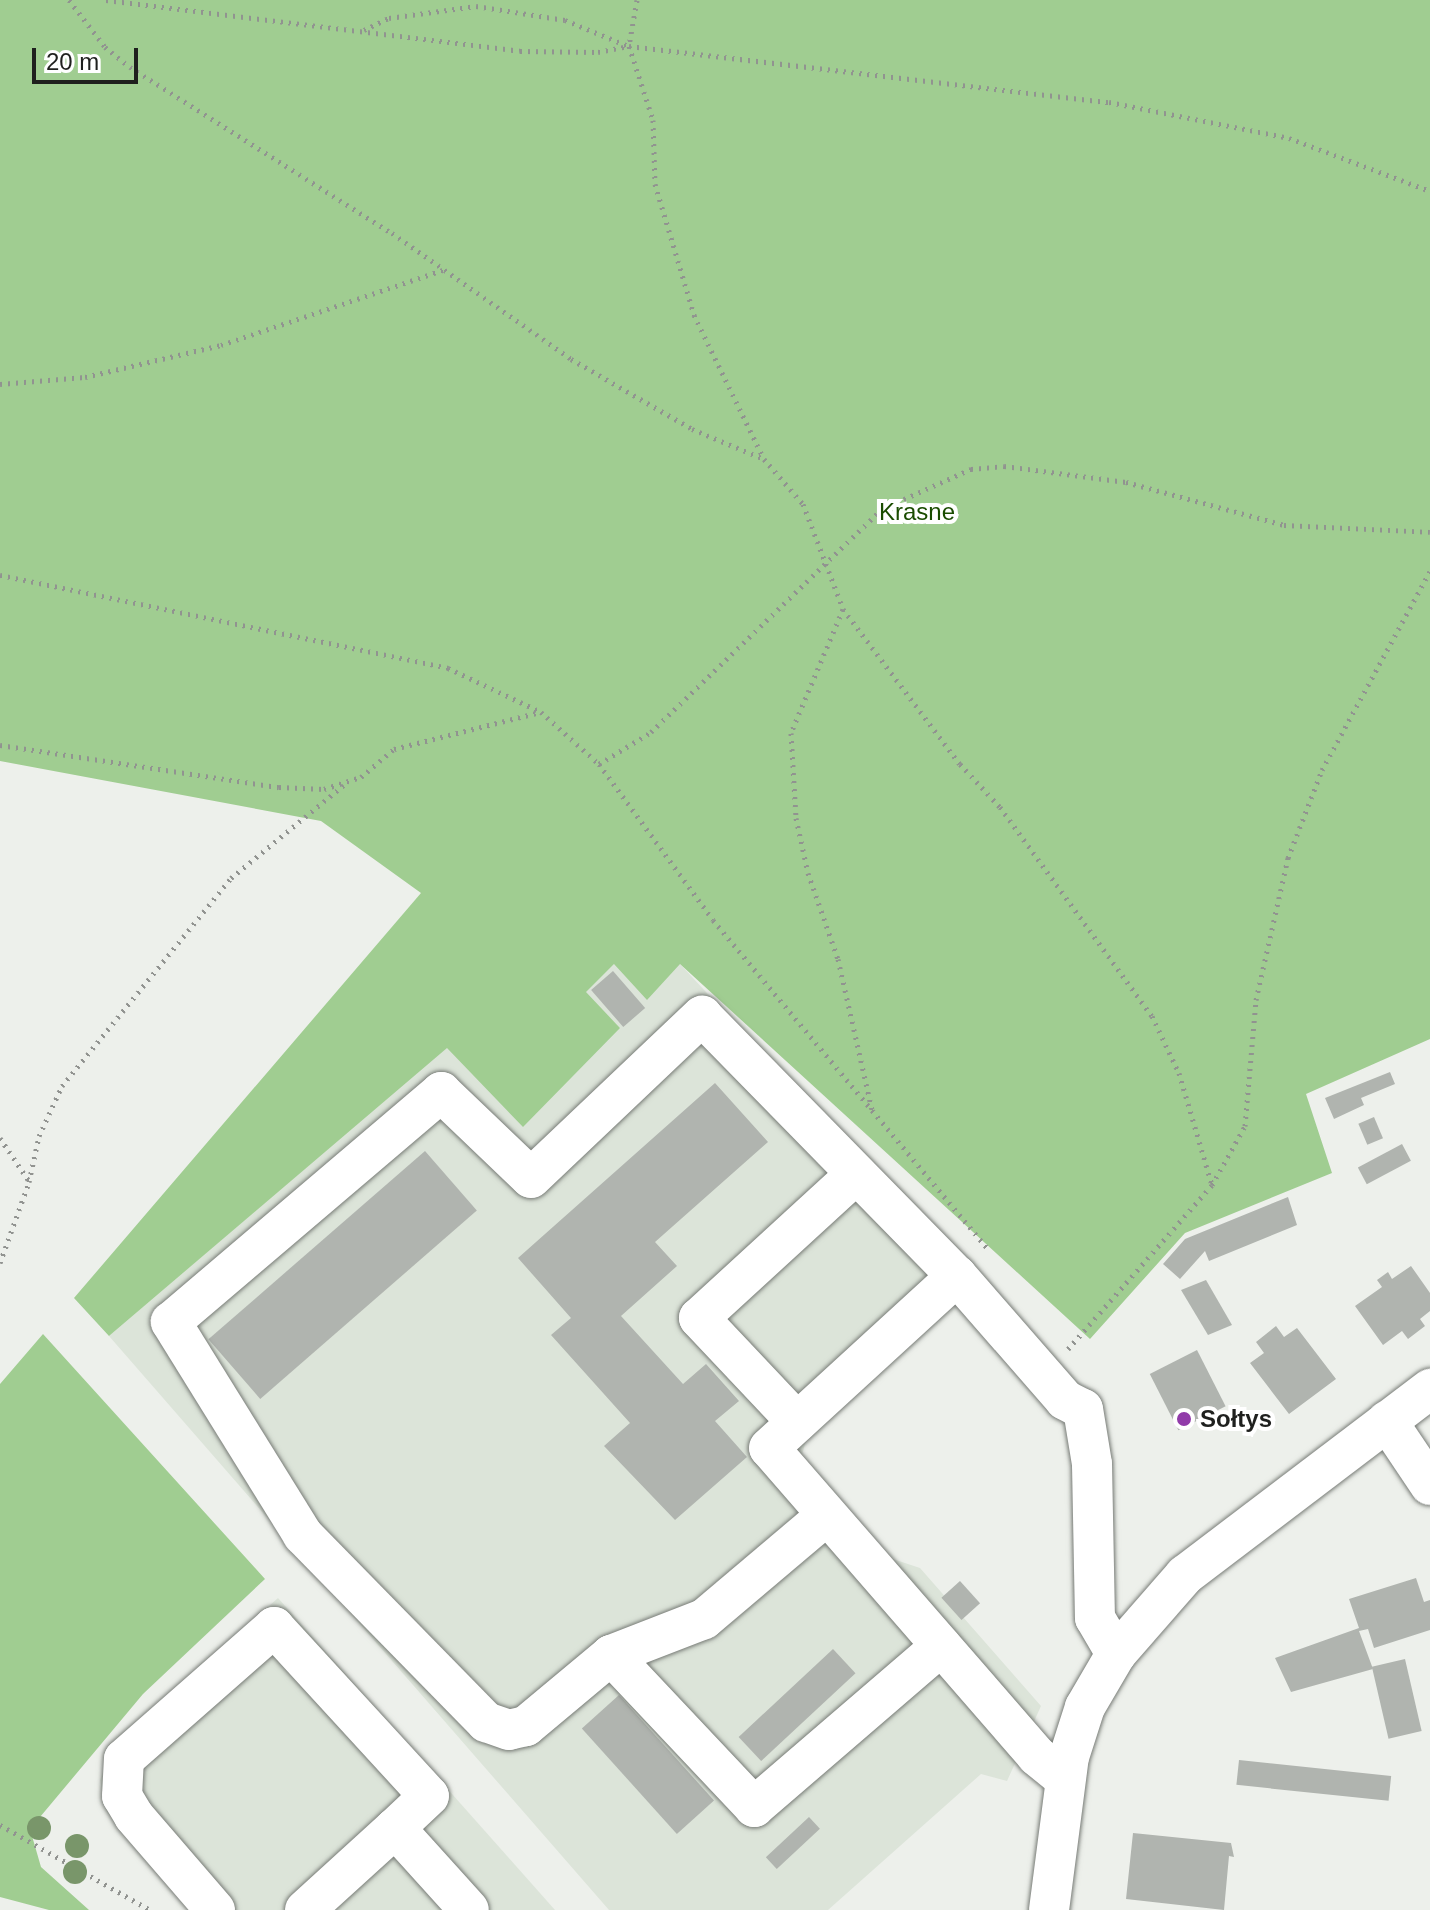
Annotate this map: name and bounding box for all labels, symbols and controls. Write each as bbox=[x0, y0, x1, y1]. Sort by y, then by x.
scale bar bbox=[36, 32, 142, 82]
text: 20 m bbox=[46, 48, 99, 75]
park label: Krasne bbox=[879, 498, 955, 526]
place label: Sołtys bbox=[1200, 1405, 1272, 1433]
marker: Sołtys bbox=[1175, 1410, 1193, 1428]

